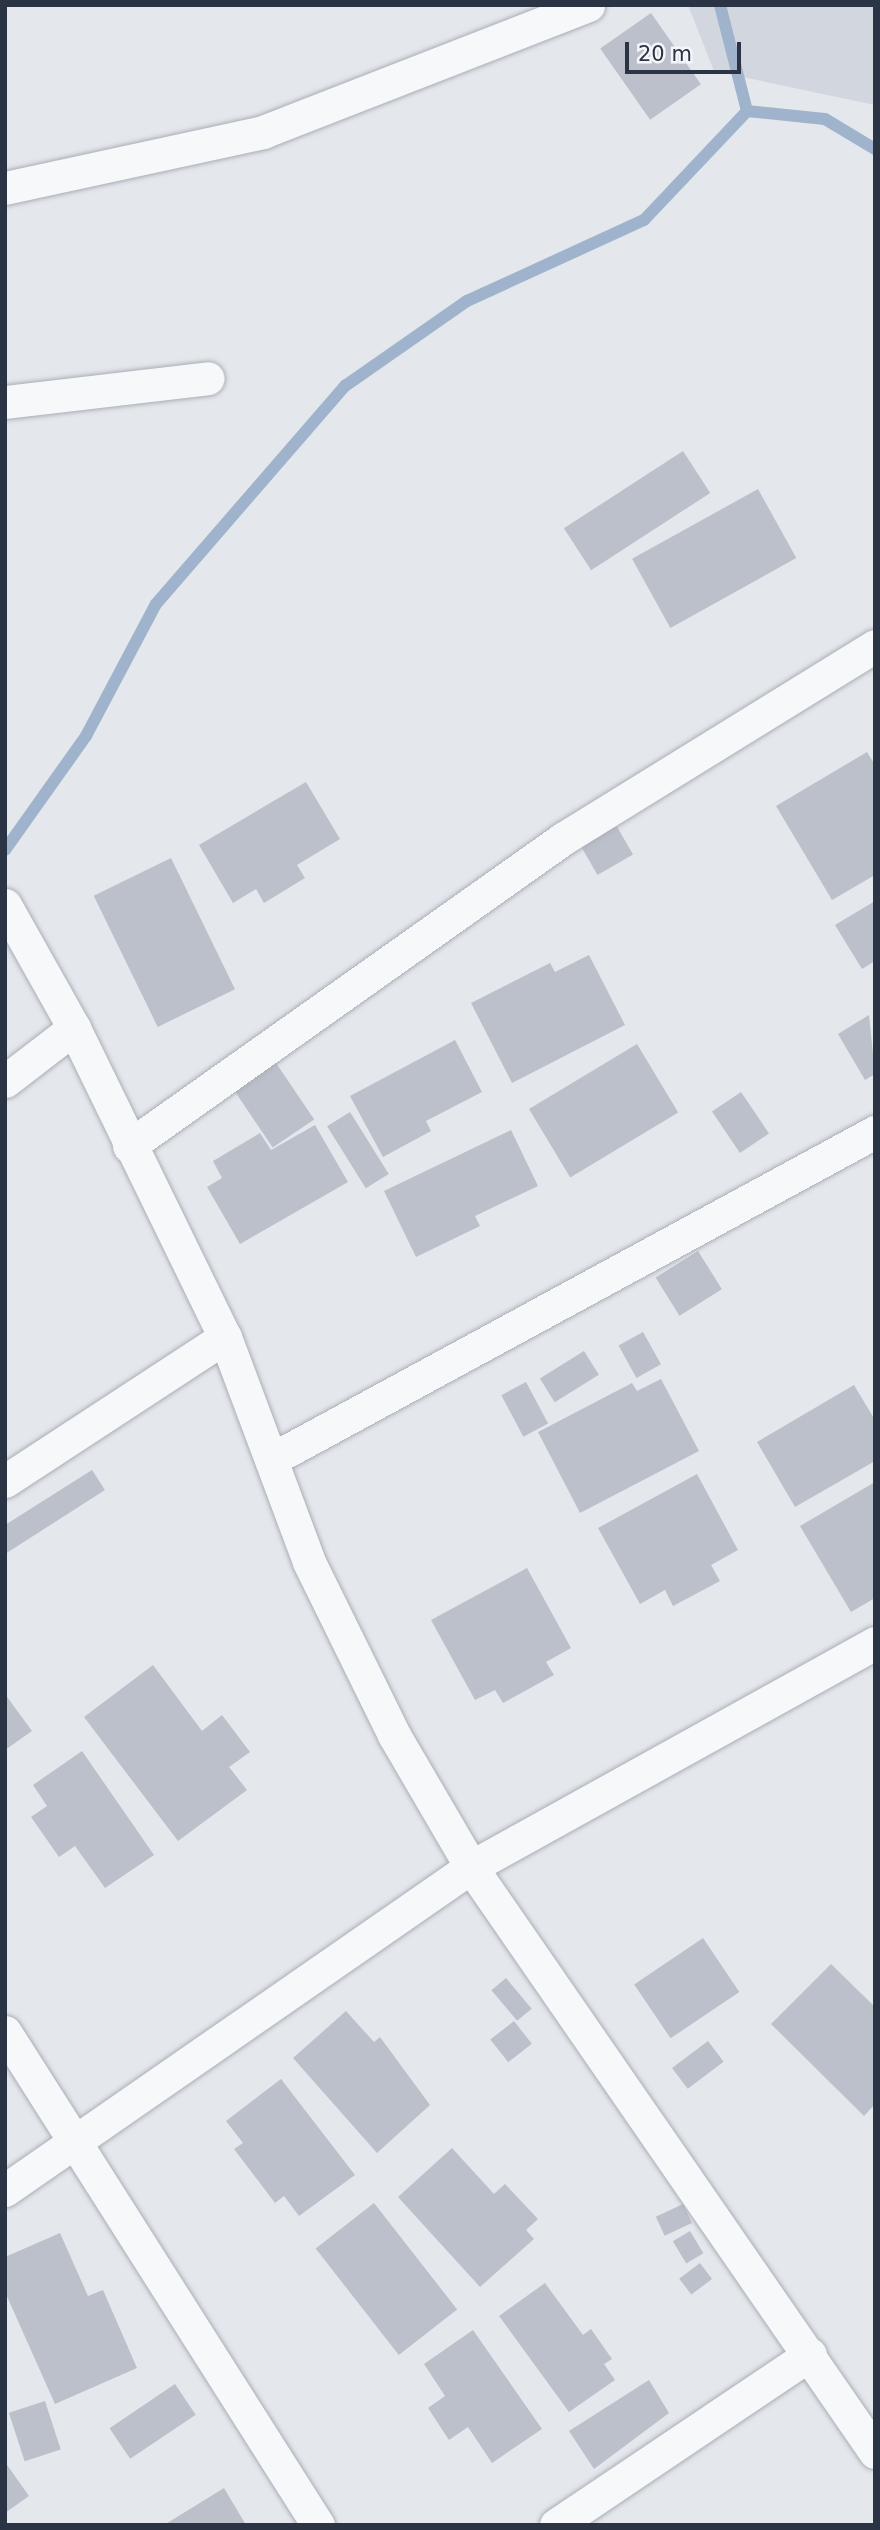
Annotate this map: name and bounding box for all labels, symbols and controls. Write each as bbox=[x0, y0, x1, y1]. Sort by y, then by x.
scale bar bbox=[628, 28, 744, 72]
text: 20 m bbox=[638, 42, 692, 66]

